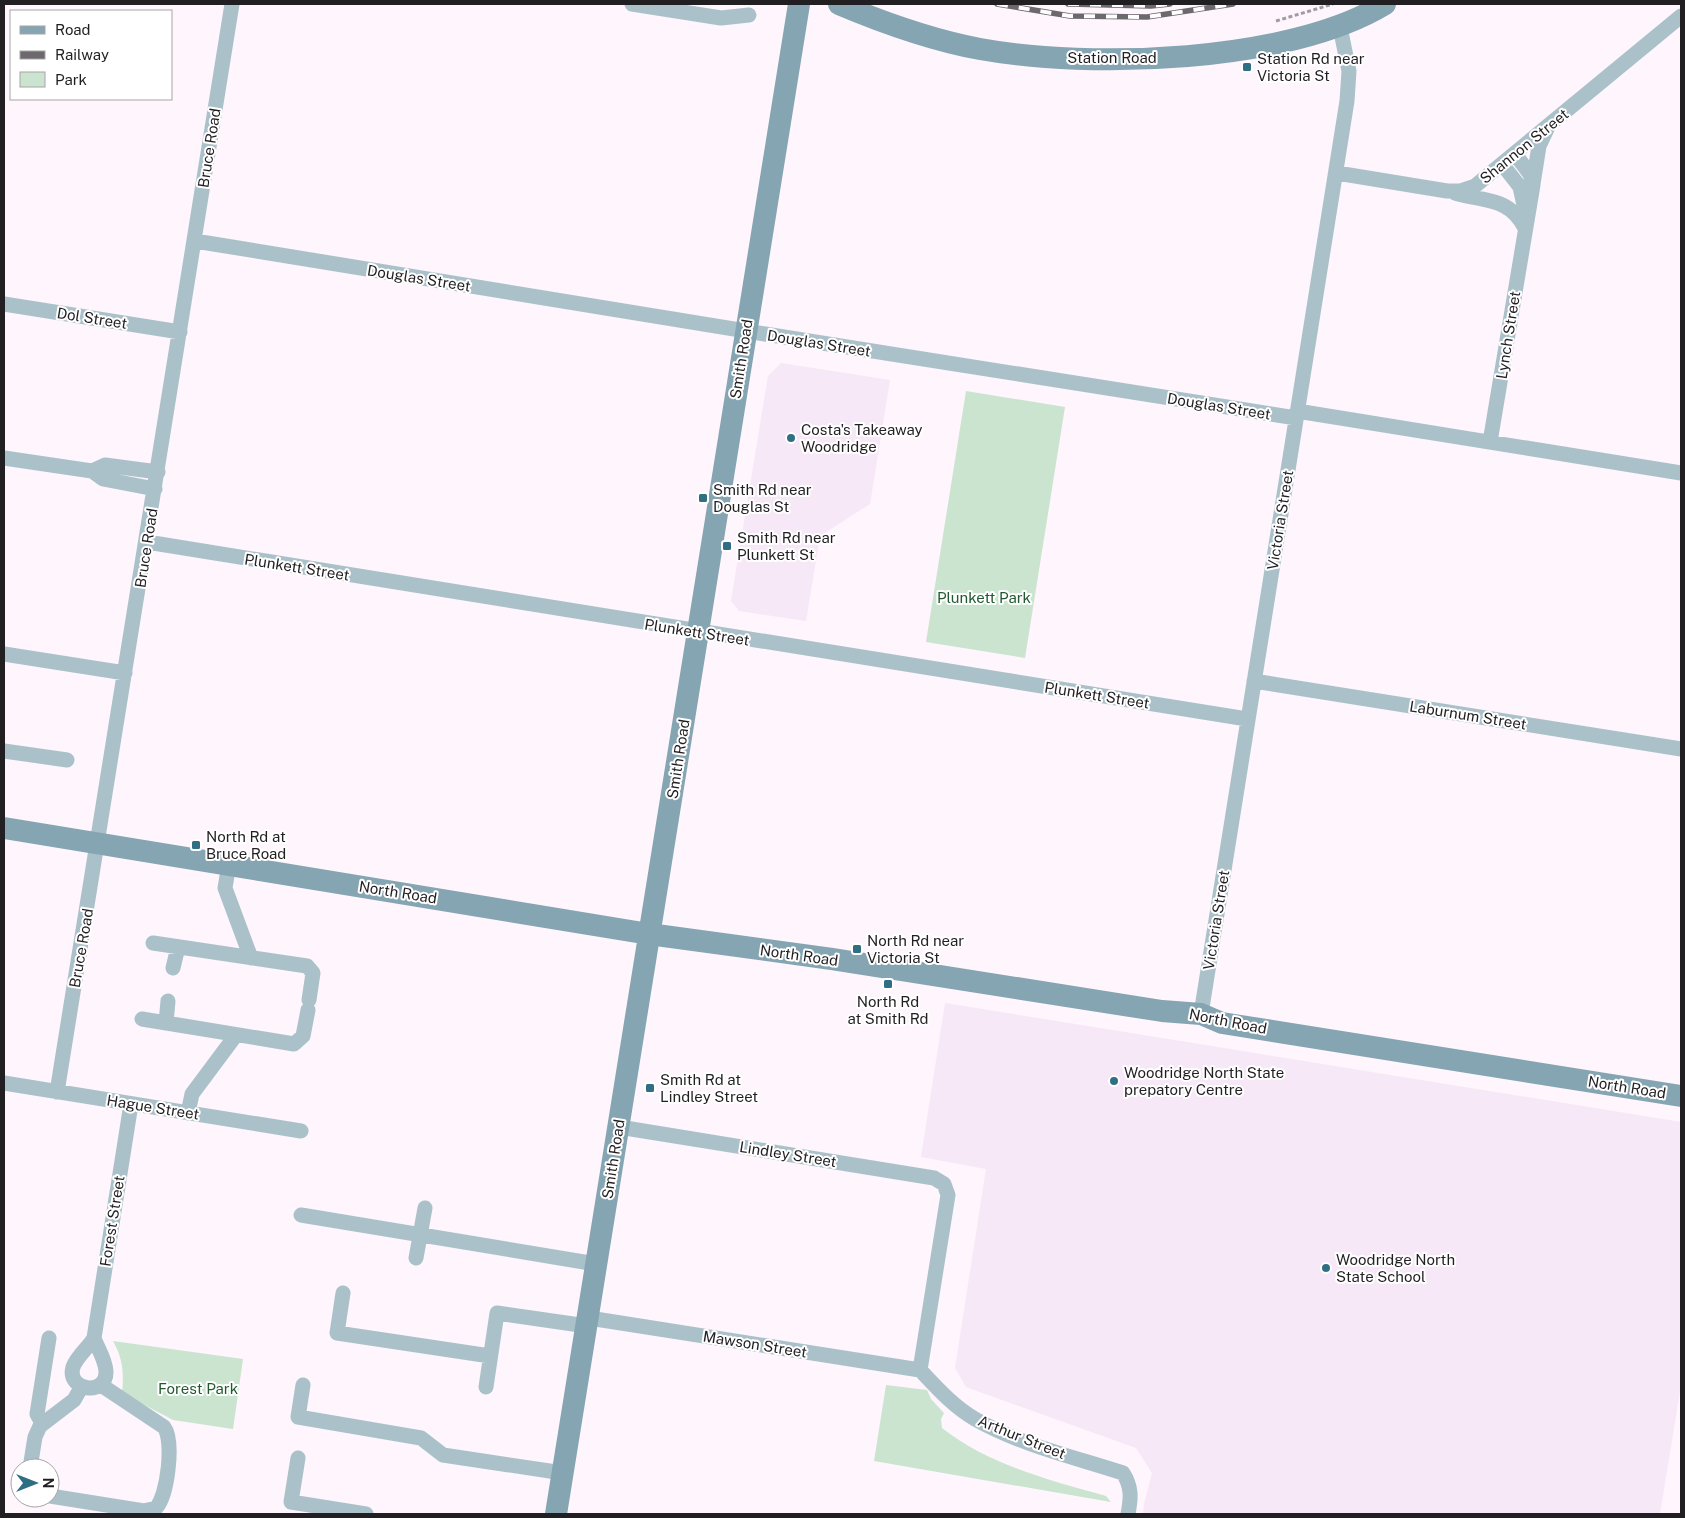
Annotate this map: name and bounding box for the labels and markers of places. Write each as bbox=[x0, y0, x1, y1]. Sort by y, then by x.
place label: Station Rd near Victoria St bbox=[1257, 50, 1365, 84]
marker: Station Rd near Victoria St bbox=[1241, 61, 1253, 73]
place label: Costa's Takeaway Woodridge bbox=[801, 421, 923, 455]
marker: Costa's Takeaway Woodridge bbox=[785, 432, 797, 444]
place label: Smith Rd near Douglas St bbox=[713, 481, 812, 515]
marker: Smith Rd near Douglas St bbox=[697, 492, 709, 504]
place label: Smith Rd near Plunkett St bbox=[737, 529, 836, 563]
marker: Smith Rd near Plunkett St bbox=[721, 540, 733, 552]
place label: North Rd at Bruce Road bbox=[206, 828, 286, 862]
marker: North Rd at Bruce Road bbox=[190, 839, 202, 851]
place label: North Rd near Victoria St bbox=[867, 932, 964, 966]
marker: North Rd near Victoria St bbox=[851, 943, 863, 955]
marker: North Rd at Smith Rd bbox=[882, 978, 894, 990]
place label: North Rd at Smith Rd bbox=[847, 993, 929, 1027]
place label: Woodridge North State prepatory Centre bbox=[1124, 1064, 1284, 1098]
place label: Smith Rd at Lindley Street bbox=[660, 1071, 758, 1105]
marker: Woodridge North State prepatory Centre bbox=[1108, 1075, 1120, 1087]
marker: Smith Rd at Lindley Street bbox=[644, 1082, 656, 1094]
place label: Woodridge North State School bbox=[1336, 1251, 1455, 1285]
marker: Woodridge North State School bbox=[1320, 1262, 1332, 1274]

